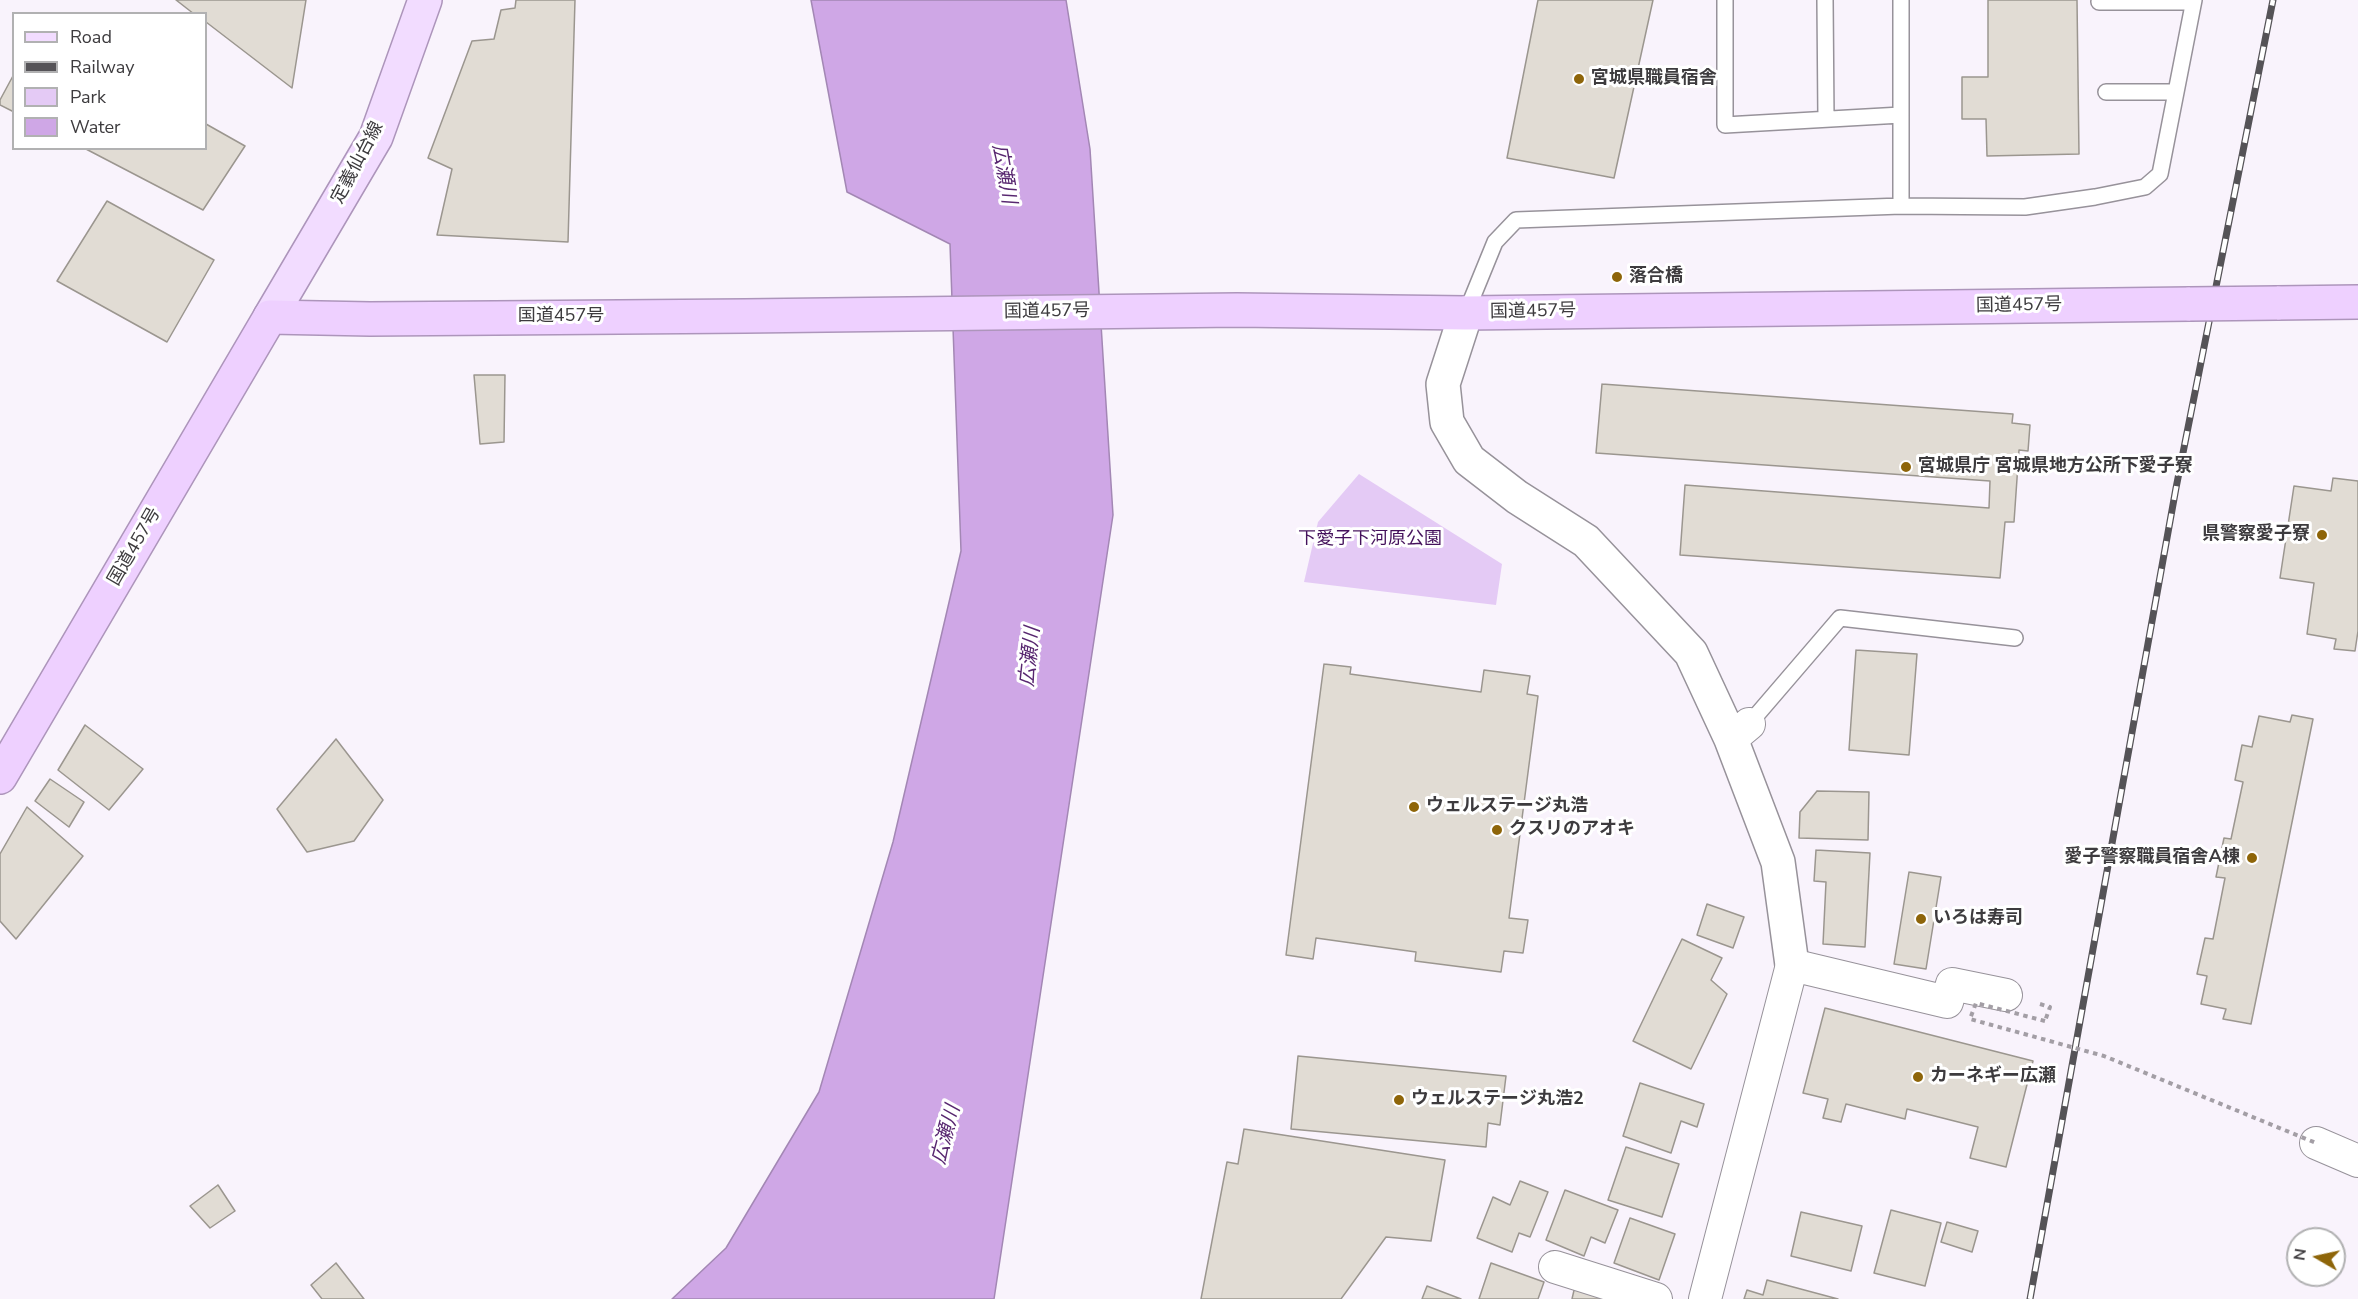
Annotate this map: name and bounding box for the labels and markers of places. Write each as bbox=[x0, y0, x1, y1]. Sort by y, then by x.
place label: 宮城県職員宿舎 bbox=[1591, 68, 1717, 90]
marker: 宮城県職員宿舎 bbox=[1572, 72, 1586, 86]
place label: 落合橋 bbox=[1629, 266, 1683, 288]
marker: 落合橋 bbox=[1610, 270, 1624, 284]
place label: 宮城県庁 宮城県地方公所下愛子寮 bbox=[1918, 456, 2193, 478]
marker: 宮城県庁 宮城県地方公所下愛子寮 bbox=[1899, 460, 1913, 474]
place label: 県警察愛子寮 bbox=[2202, 524, 2310, 546]
marker: 県警察愛子寮 bbox=[2315, 528, 2329, 542]
place label: ウェルステージ丸浩 bbox=[1426, 796, 1588, 818]
marker: ウェルステージ丸浩 bbox=[1407, 800, 1421, 814]
place label: クスリのアオキ bbox=[1509, 819, 1635, 841]
marker: クスリのアオキ bbox=[1490, 823, 1504, 837]
place label: 愛子警察職員宿舎A棟 bbox=[2065, 847, 2240, 869]
marker: 愛子警察職員宿舎A棟 bbox=[2245, 851, 2259, 865]
place label: いろは寿司 bbox=[1933, 908, 2023, 930]
marker: いろは寿司 bbox=[1914, 912, 1928, 926]
place label: カーネギー広瀬 bbox=[1930, 1066, 2056, 1088]
marker: カーネギー広瀬 bbox=[1911, 1070, 1925, 1084]
place label: ウェルステージ丸浩2 bbox=[1411, 1089, 1584, 1111]
marker: ウェルステージ丸浩2 bbox=[1392, 1093, 1406, 1107]

